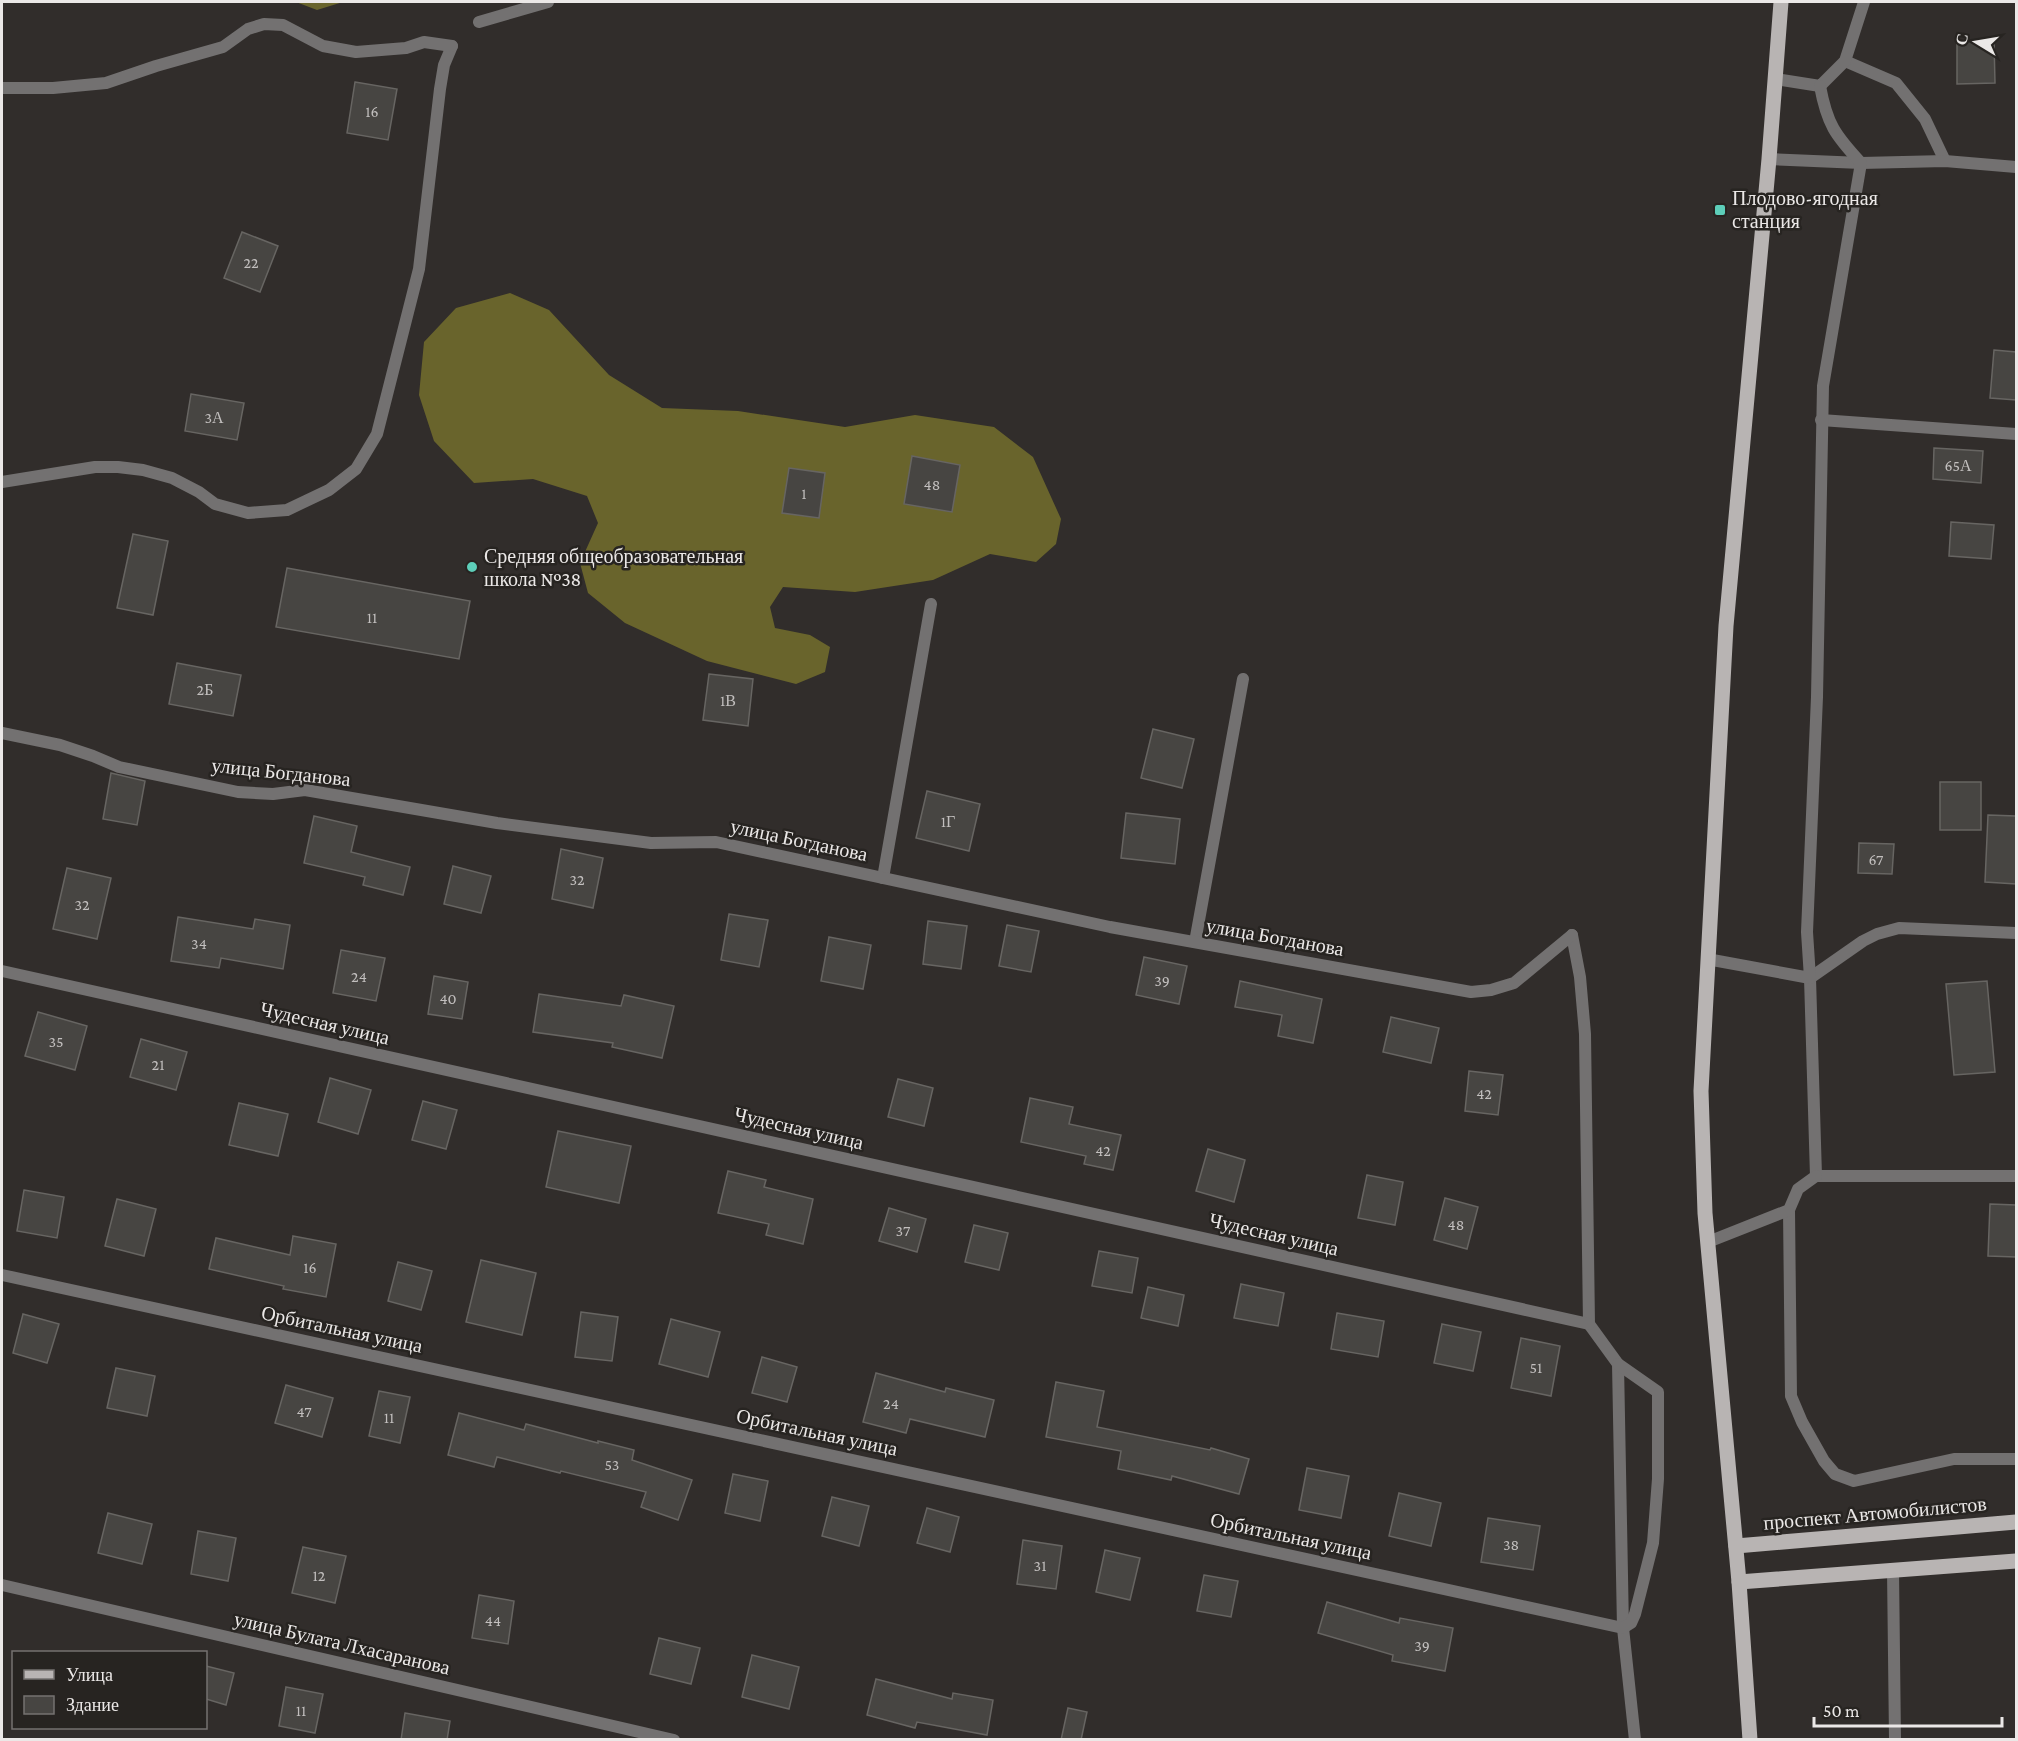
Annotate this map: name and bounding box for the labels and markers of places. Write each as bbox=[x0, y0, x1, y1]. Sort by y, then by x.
place label: Плодово-ягодная станция bbox=[1732, 187, 1878, 233]
marker: Плодово-ягодная станция bbox=[1713, 203, 1727, 217]
place label: Средняя общеобразовательная школа №38 bbox=[484, 545, 743, 590]
marker: Средняя общеобразовательная школа №38 bbox=[465, 560, 479, 574]

